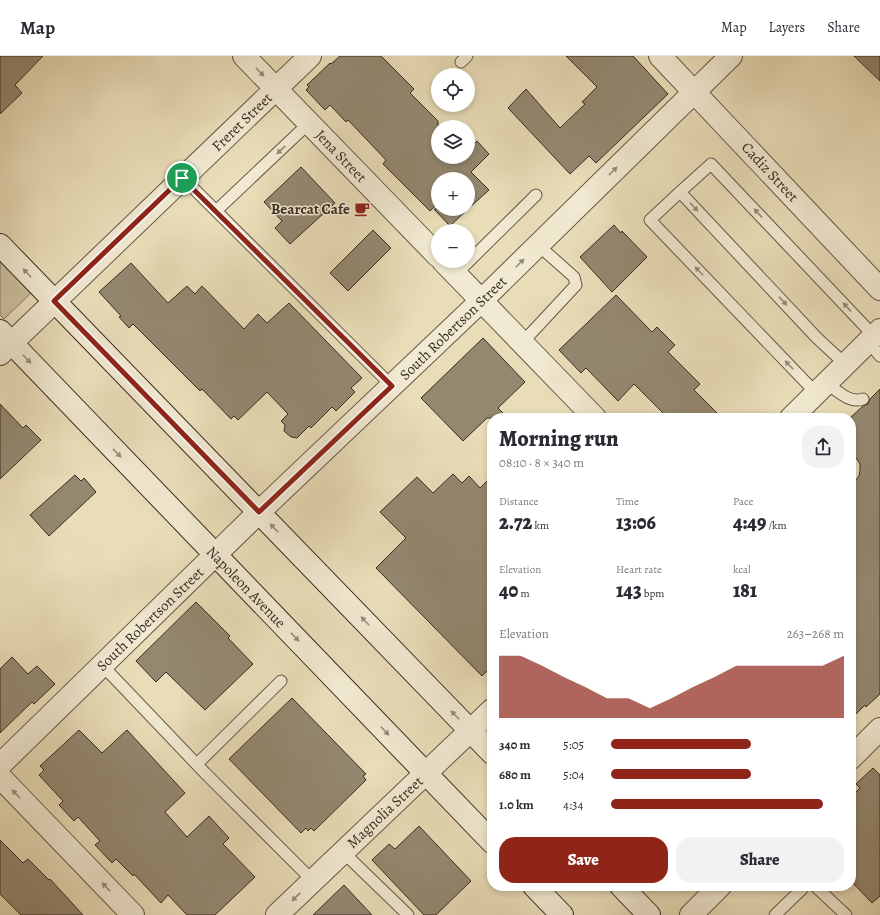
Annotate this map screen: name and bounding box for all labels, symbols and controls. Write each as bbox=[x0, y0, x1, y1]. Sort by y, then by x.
text: Map bbox=[20, 15, 55, 41]
text: Map bbox=[721, 18, 747, 37]
text: Layers bbox=[769, 18, 805, 37]
text: Share bbox=[827, 18, 860, 37]
one-way arrow bbox=[255, 67, 265, 77]
map controls bbox=[431, 68, 475, 268]
button: locate bbox=[431, 68, 475, 112]
street label: Freret Street bbox=[207, 88, 277, 156]
button: layers bbox=[431, 120, 475, 164]
street label: Jena Street bbox=[311, 125, 371, 187]
street label: Cadiz Street bbox=[737, 138, 803, 206]
one-way arrow bbox=[276, 145, 286, 155]
pin bbox=[165, 161, 199, 195]
one-way arrow bbox=[608, 166, 618, 176]
icon: arrive bbox=[171, 167, 193, 189]
button: + bbox=[431, 172, 475, 216]
place label: Bearcat Cafe bbox=[271, 199, 350, 219]
cafe icon: Bearcat Cafe bbox=[353, 200, 371, 218]
one-way arrow bbox=[689, 202, 698, 212]
one-way arrow bbox=[753, 208, 763, 218]
button: − bbox=[431, 224, 475, 268]
one-way arrow bbox=[515, 258, 525, 268]
one-way arrow bbox=[694, 266, 704, 276]
one-way arrow bbox=[22, 268, 32, 278]
street label: South Robertson Street bbox=[395, 271, 511, 385]
one-way arrow bbox=[778, 296, 788, 306]
one-way arrow bbox=[843, 303, 852, 312]
one-way arrow bbox=[22, 354, 32, 364]
one-way arrow bbox=[784, 360, 794, 370]
text: Morning run bbox=[499, 424, 619, 454]
button: share bbox=[802, 426, 844, 468]
one-way arrow bbox=[112, 448, 122, 458]
text: 08:10 · 8 × 340 m bbox=[499, 454, 584, 471]
text: Distance bbox=[499, 494, 538, 509]
text: Time bbox=[616, 494, 639, 509]
text: Pace bbox=[733, 494, 753, 509]
text: 2.72 bbox=[499, 509, 532, 536]
text: 13:06 bbox=[616, 509, 656, 536]
text: 4:49 bbox=[733, 509, 766, 536]
text: km bbox=[532, 518, 549, 533]
text: /km bbox=[766, 518, 787, 533]
one-way arrow bbox=[270, 523, 279, 533]
street label: Napoleon Avenue bbox=[202, 542, 290, 632]
street label: South Robertson Street bbox=[92, 562, 208, 676]
text: Elevation bbox=[499, 562, 541, 577]
text: Heart rate bbox=[616, 562, 662, 577]
text: kcal bbox=[733, 562, 751, 577]
text: 40 bbox=[499, 577, 518, 604]
text: 143 bbox=[616, 577, 642, 604]
text: 181 bbox=[733, 577, 757, 604]
text: m bbox=[518, 586, 530, 601]
text: bpm bbox=[642, 586, 664, 601]
one-way arrow bbox=[360, 616, 370, 626]
text: Elevation bbox=[499, 625, 549, 642]
text: 263–268 m bbox=[787, 625, 844, 642]
one-way arrow bbox=[290, 632, 299, 642]
one-way arrow bbox=[450, 710, 460, 720]
one-way arrow bbox=[380, 726, 389, 736]
text: 340 m bbox=[499, 736, 530, 753]
text: 5:05 bbox=[563, 736, 584, 753]
text: 680 m bbox=[499, 766, 531, 783]
text: 5:04 bbox=[563, 766, 585, 783]
street label: Magnolia Street bbox=[343, 771, 427, 853]
one-way arrow bbox=[11, 789, 21, 799]
text: 1.0 km bbox=[499, 796, 534, 813]
text: 4:34 bbox=[563, 796, 583, 813]
button: Save bbox=[499, 837, 668, 883]
button: Share bbox=[676, 837, 844, 883]
one-way arrow bbox=[101, 882, 111, 892]
one-way arrow bbox=[291, 892, 301, 902]

